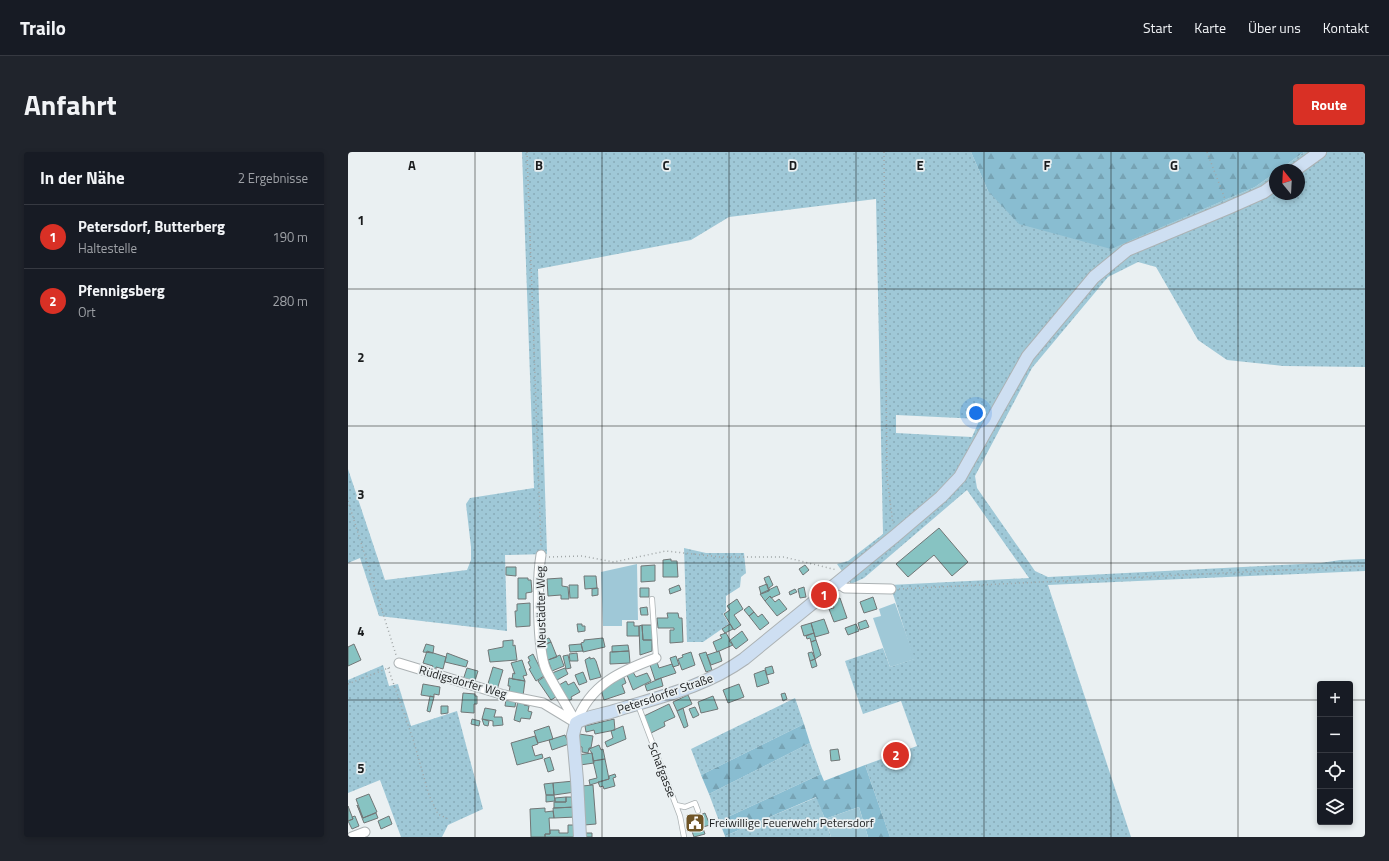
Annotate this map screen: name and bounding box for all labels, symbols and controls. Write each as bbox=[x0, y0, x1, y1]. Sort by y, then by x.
text: Trailo bbox=[20, 13, 66, 42]
text: Start bbox=[1143, 17, 1172, 38]
text: Karte bbox=[1194, 17, 1226, 38]
text: Über uns bbox=[1248, 17, 1301, 38]
text: Kontakt bbox=[1323, 17, 1369, 38]
text: Anfahrt bbox=[24, 83, 117, 126]
button: Route bbox=[1293, 84, 1365, 125]
text: A bbox=[408, 155, 416, 175]
text: B bbox=[535, 155, 543, 175]
text: C bbox=[662, 155, 670, 175]
text: D bbox=[789, 155, 797, 175]
text: E bbox=[916, 155, 924, 175]
text: F bbox=[1044, 155, 1051, 175]
text: G bbox=[1170, 155, 1178, 175]
north arrow bbox=[1269, 164, 1305, 200]
text: In der Nähe bbox=[40, 165, 125, 191]
text: 2 Ergebnisse bbox=[238, 168, 308, 188]
text: 1 bbox=[357, 210, 365, 230]
text: Petersdorf, Butterberg bbox=[78, 215, 225, 238]
text: 1 bbox=[49, 227, 57, 247]
text: 190 m bbox=[272, 227, 308, 247]
text: Haltestelle bbox=[78, 238, 137, 258]
text: Pfennigsberg bbox=[78, 279, 165, 302]
text: 2 bbox=[49, 291, 57, 311]
text: 280 m bbox=[272, 291, 308, 311]
text: Ort bbox=[78, 302, 96, 322]
text: 2 bbox=[357, 347, 365, 367]
your location bbox=[966, 403, 986, 423]
text: 3 bbox=[357, 484, 365, 504]
street label: Neustädter Weg bbox=[530, 566, 551, 648]
pin: 1 bbox=[811, 580, 837, 610]
text: 4 bbox=[357, 621, 365, 641]
street label: Rüdigsdorfer Weg bbox=[417, 660, 509, 703]
street label: Petersdorfer Straße bbox=[614, 668, 715, 719]
map controls bbox=[1317, 681, 1353, 825]
button: + bbox=[1317, 681, 1353, 717]
button: − bbox=[1317, 717, 1353, 753]
street label: Schafgasse bbox=[643, 740, 682, 800]
pin: 2 bbox=[883, 740, 909, 770]
button: locate bbox=[1317, 753, 1353, 789]
text: 5 bbox=[357, 758, 365, 778]
button: layers bbox=[1317, 789, 1353, 825]
public building icon: Freiwillige Feuerwehr Petersdorf bbox=[684, 812, 706, 834]
place label: Freiwillige Feuerwehr Petersdorf bbox=[709, 813, 874, 832]

